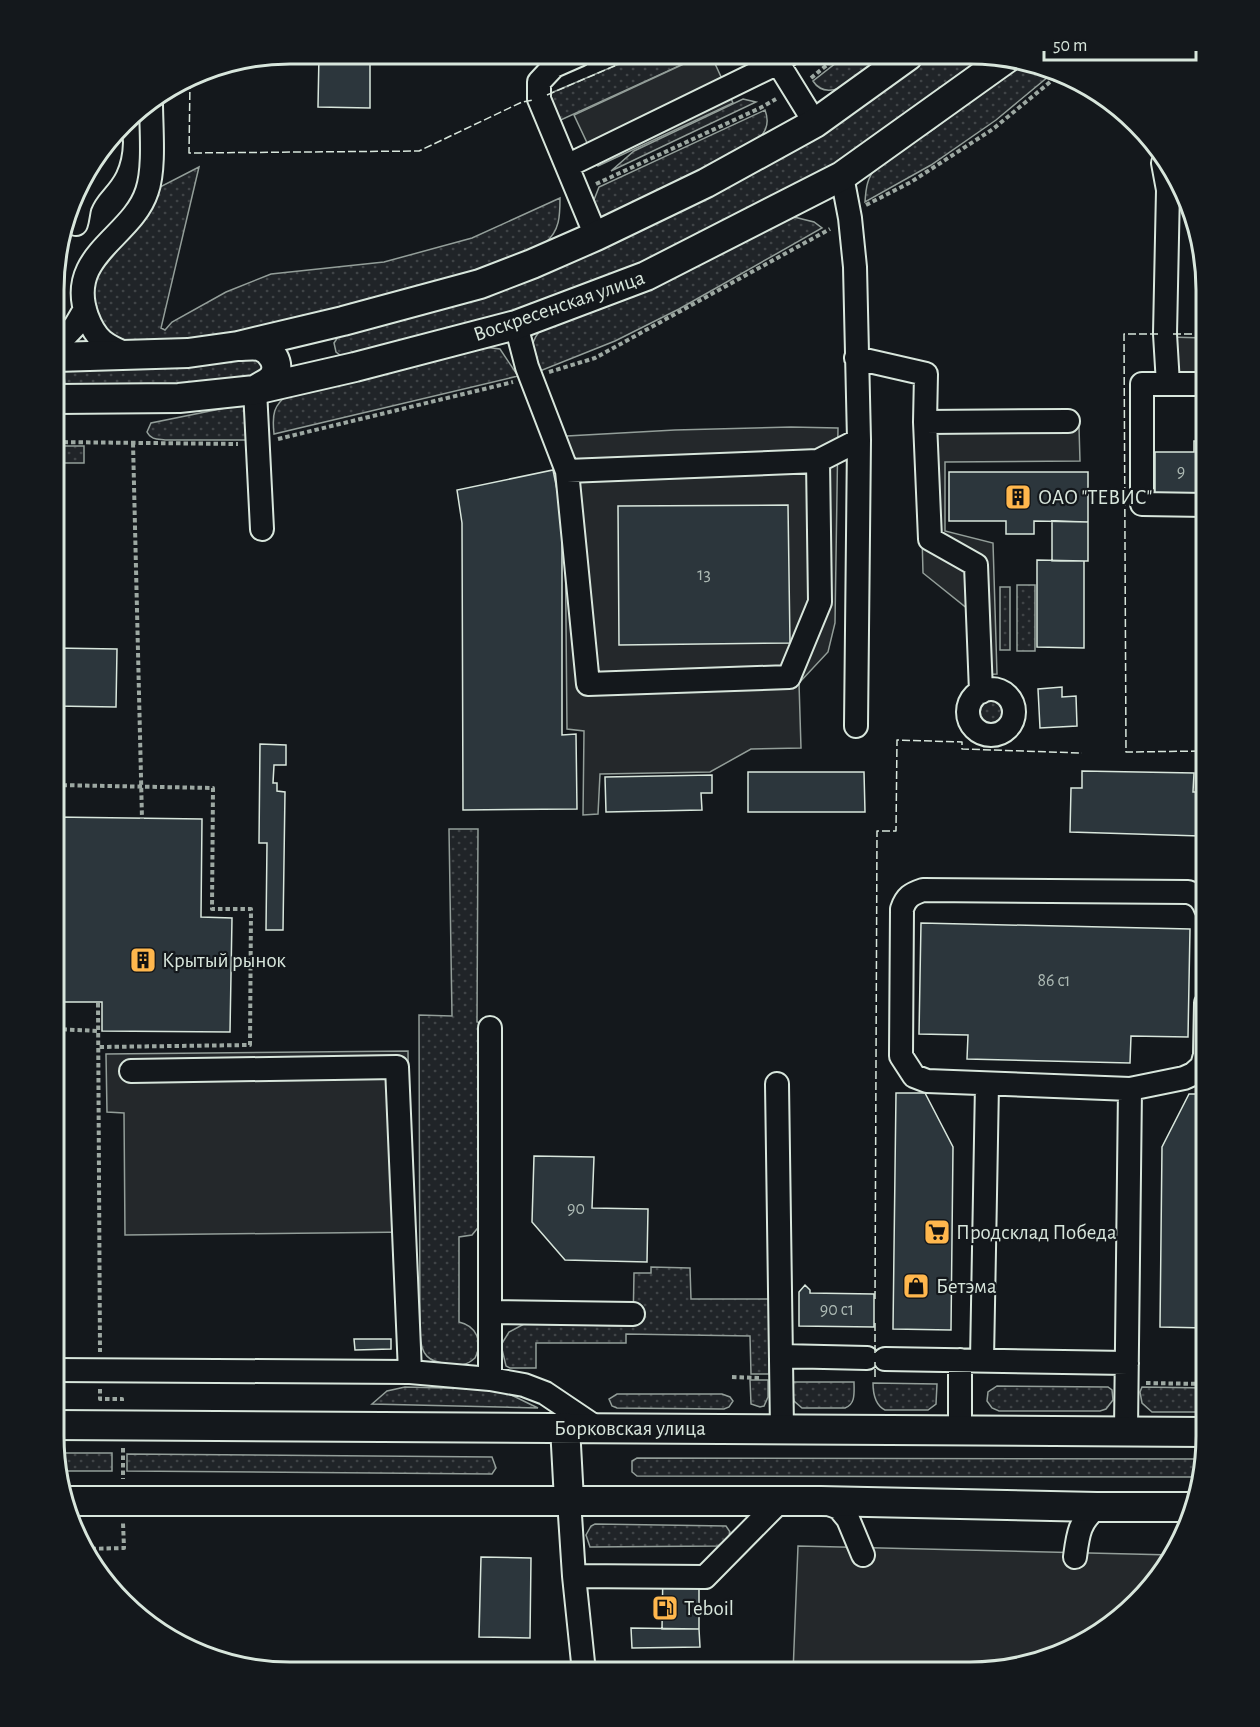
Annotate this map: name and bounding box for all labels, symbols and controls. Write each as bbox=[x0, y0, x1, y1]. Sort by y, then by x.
scale bar bbox=[1044, 24, 1196, 62]
text: 50 m bbox=[1053, 37, 1087, 55]
street label: Воскресенская улица bbox=[471, 267, 648, 345]
house number: 9 bbox=[1177, 463, 1185, 481]
building icon: ОАО "ТЕВИС" bbox=[1003, 482, 1033, 512]
place label: ОАО "ТЕВИС" bbox=[1038, 487, 1152, 508]
house number: 13 bbox=[697, 566, 711, 584]
building icon: Крытый рынок bbox=[128, 945, 158, 975]
place label: Крытый рынок bbox=[162, 950, 286, 971]
house number: 86 c1 bbox=[1037, 972, 1071, 990]
house number: 90 bbox=[567, 1200, 585, 1218]
supermarket icon: Продсклад Победа bbox=[922, 1217, 952, 1247]
place label: Продсклад Победа bbox=[956, 1222, 1117, 1243]
shop icon: Бетэма bbox=[901, 1271, 931, 1301]
place label: Бетэма bbox=[936, 1276, 997, 1297]
house number: 90 с1 bbox=[820, 1301, 854, 1319]
street label: Борковская улица bbox=[554, 1418, 706, 1439]
fuel station icon: Teboil bbox=[650, 1593, 680, 1623]
place label: Teboil bbox=[684, 1598, 734, 1619]

